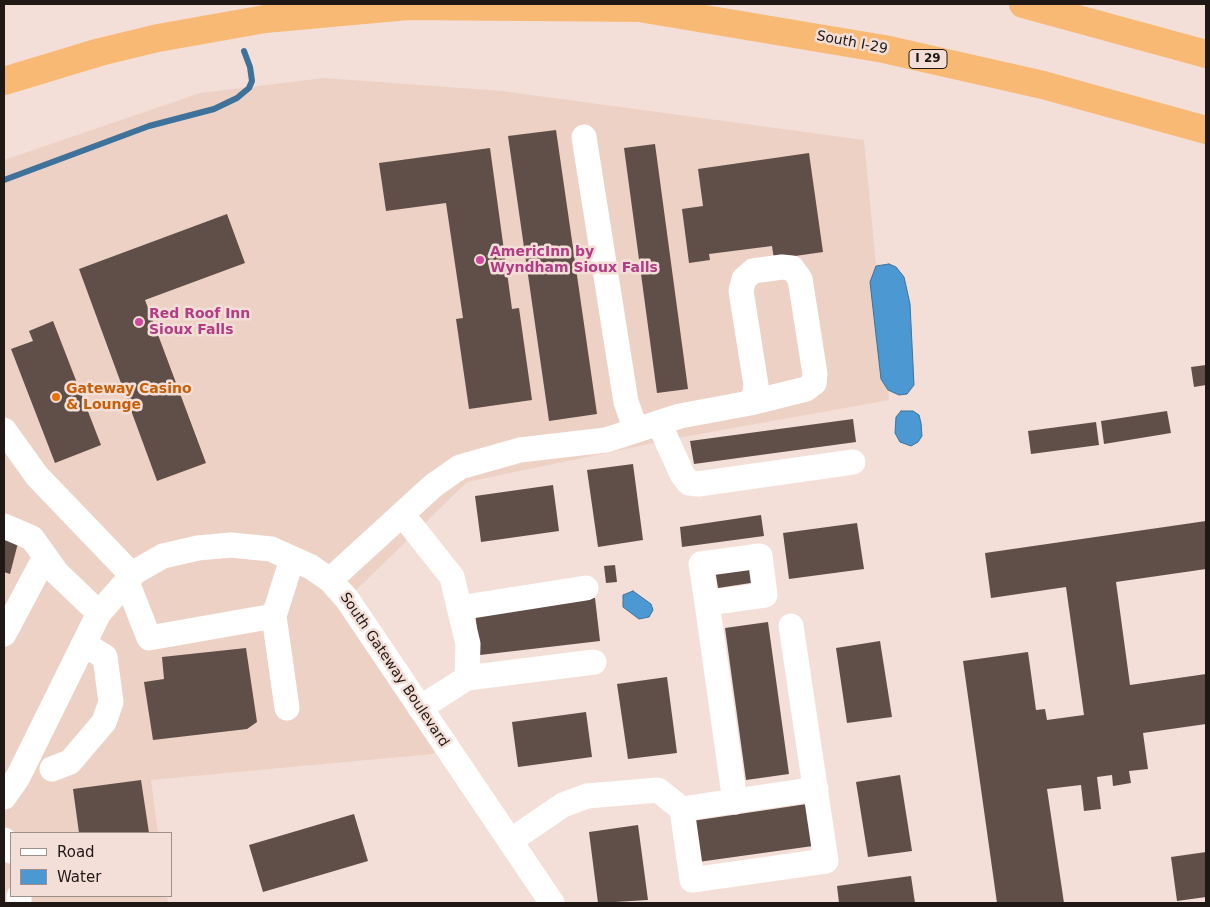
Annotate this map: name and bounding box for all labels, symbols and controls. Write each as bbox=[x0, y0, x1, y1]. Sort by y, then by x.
street label: South I-29 bbox=[815, 28, 889, 58]
road number: I 29 bbox=[909, 50, 947, 68]
place label: AmericInn by Wyndham Sioux Falls bbox=[490, 244, 658, 276]
marker: AmericInn by Wyndham Sioux Falls bbox=[474, 254, 486, 266]
place label: Red Roof Inn Sioux Falls bbox=[149, 306, 250, 338]
marker: Red Roof Inn Sioux Falls bbox=[133, 316, 145, 328]
place label: Gateway Casino & Lounge bbox=[66, 381, 192, 414]
marker: Gateway Casino & Lounge bbox=[50, 391, 62, 403]
street label: South Gateway Boulevard bbox=[336, 590, 452, 750]
legend bbox=[10, 832, 172, 897]
text: Road bbox=[57, 843, 95, 861]
text: Water bbox=[57, 868, 101, 886]

